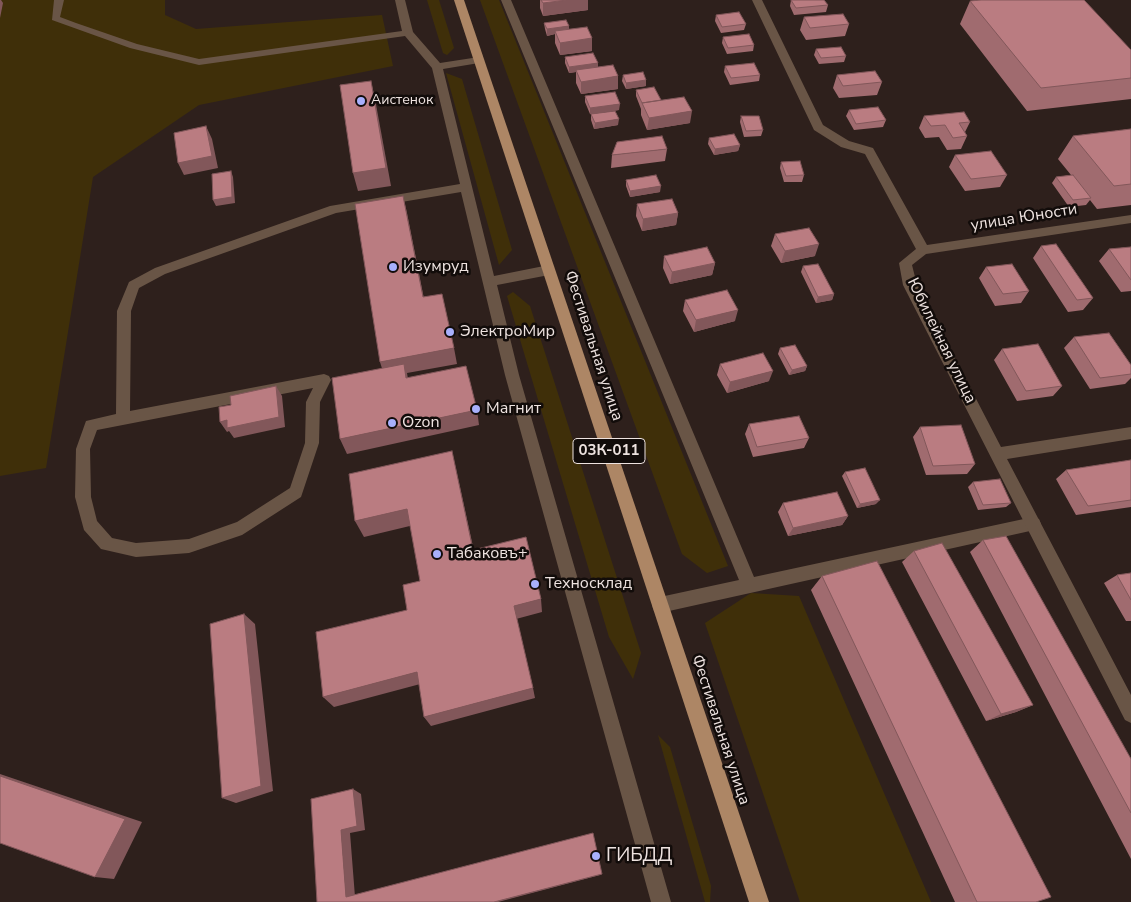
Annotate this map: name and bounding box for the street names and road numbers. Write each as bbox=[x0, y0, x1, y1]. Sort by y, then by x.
street label: улица Юности bbox=[969, 200, 1079, 236]
street label: Фестивальная улица bbox=[560, 269, 626, 423]
street label: Юбилейная улица bbox=[902, 275, 980, 407]
road number: 03К-011 bbox=[573, 438, 645, 464]
street label: Фестивальная улица bbox=[687, 653, 753, 807]

